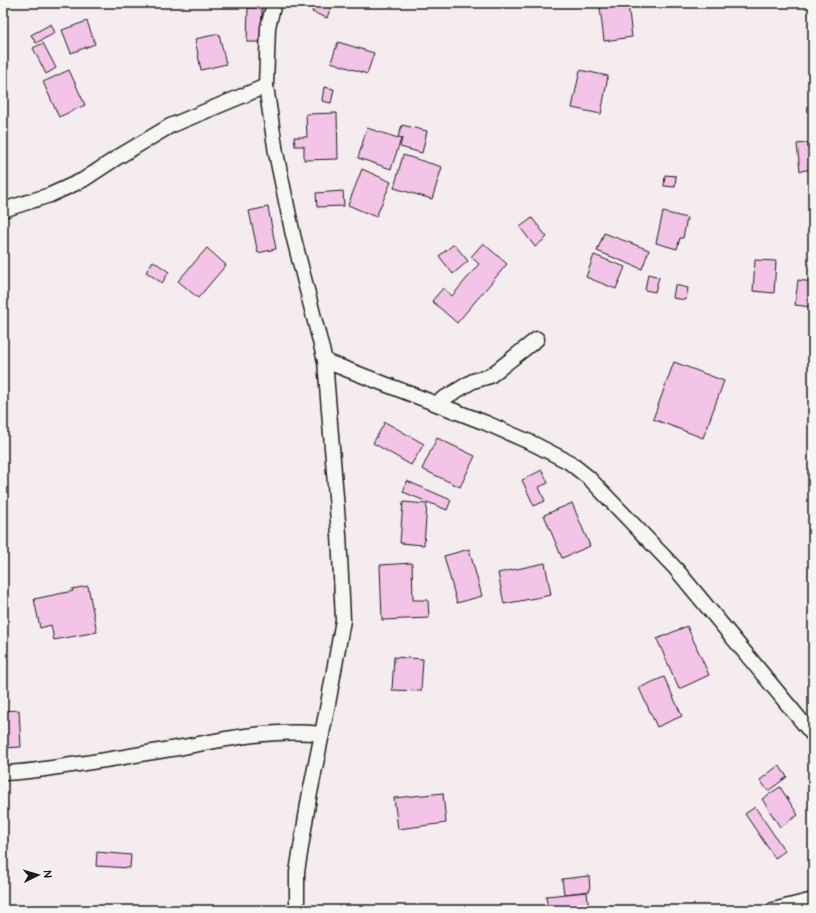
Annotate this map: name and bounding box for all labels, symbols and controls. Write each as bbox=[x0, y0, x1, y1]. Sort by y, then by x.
north arrow bbox=[18, 855, 58, 895]
text: N bbox=[40, 870, 55, 878]

